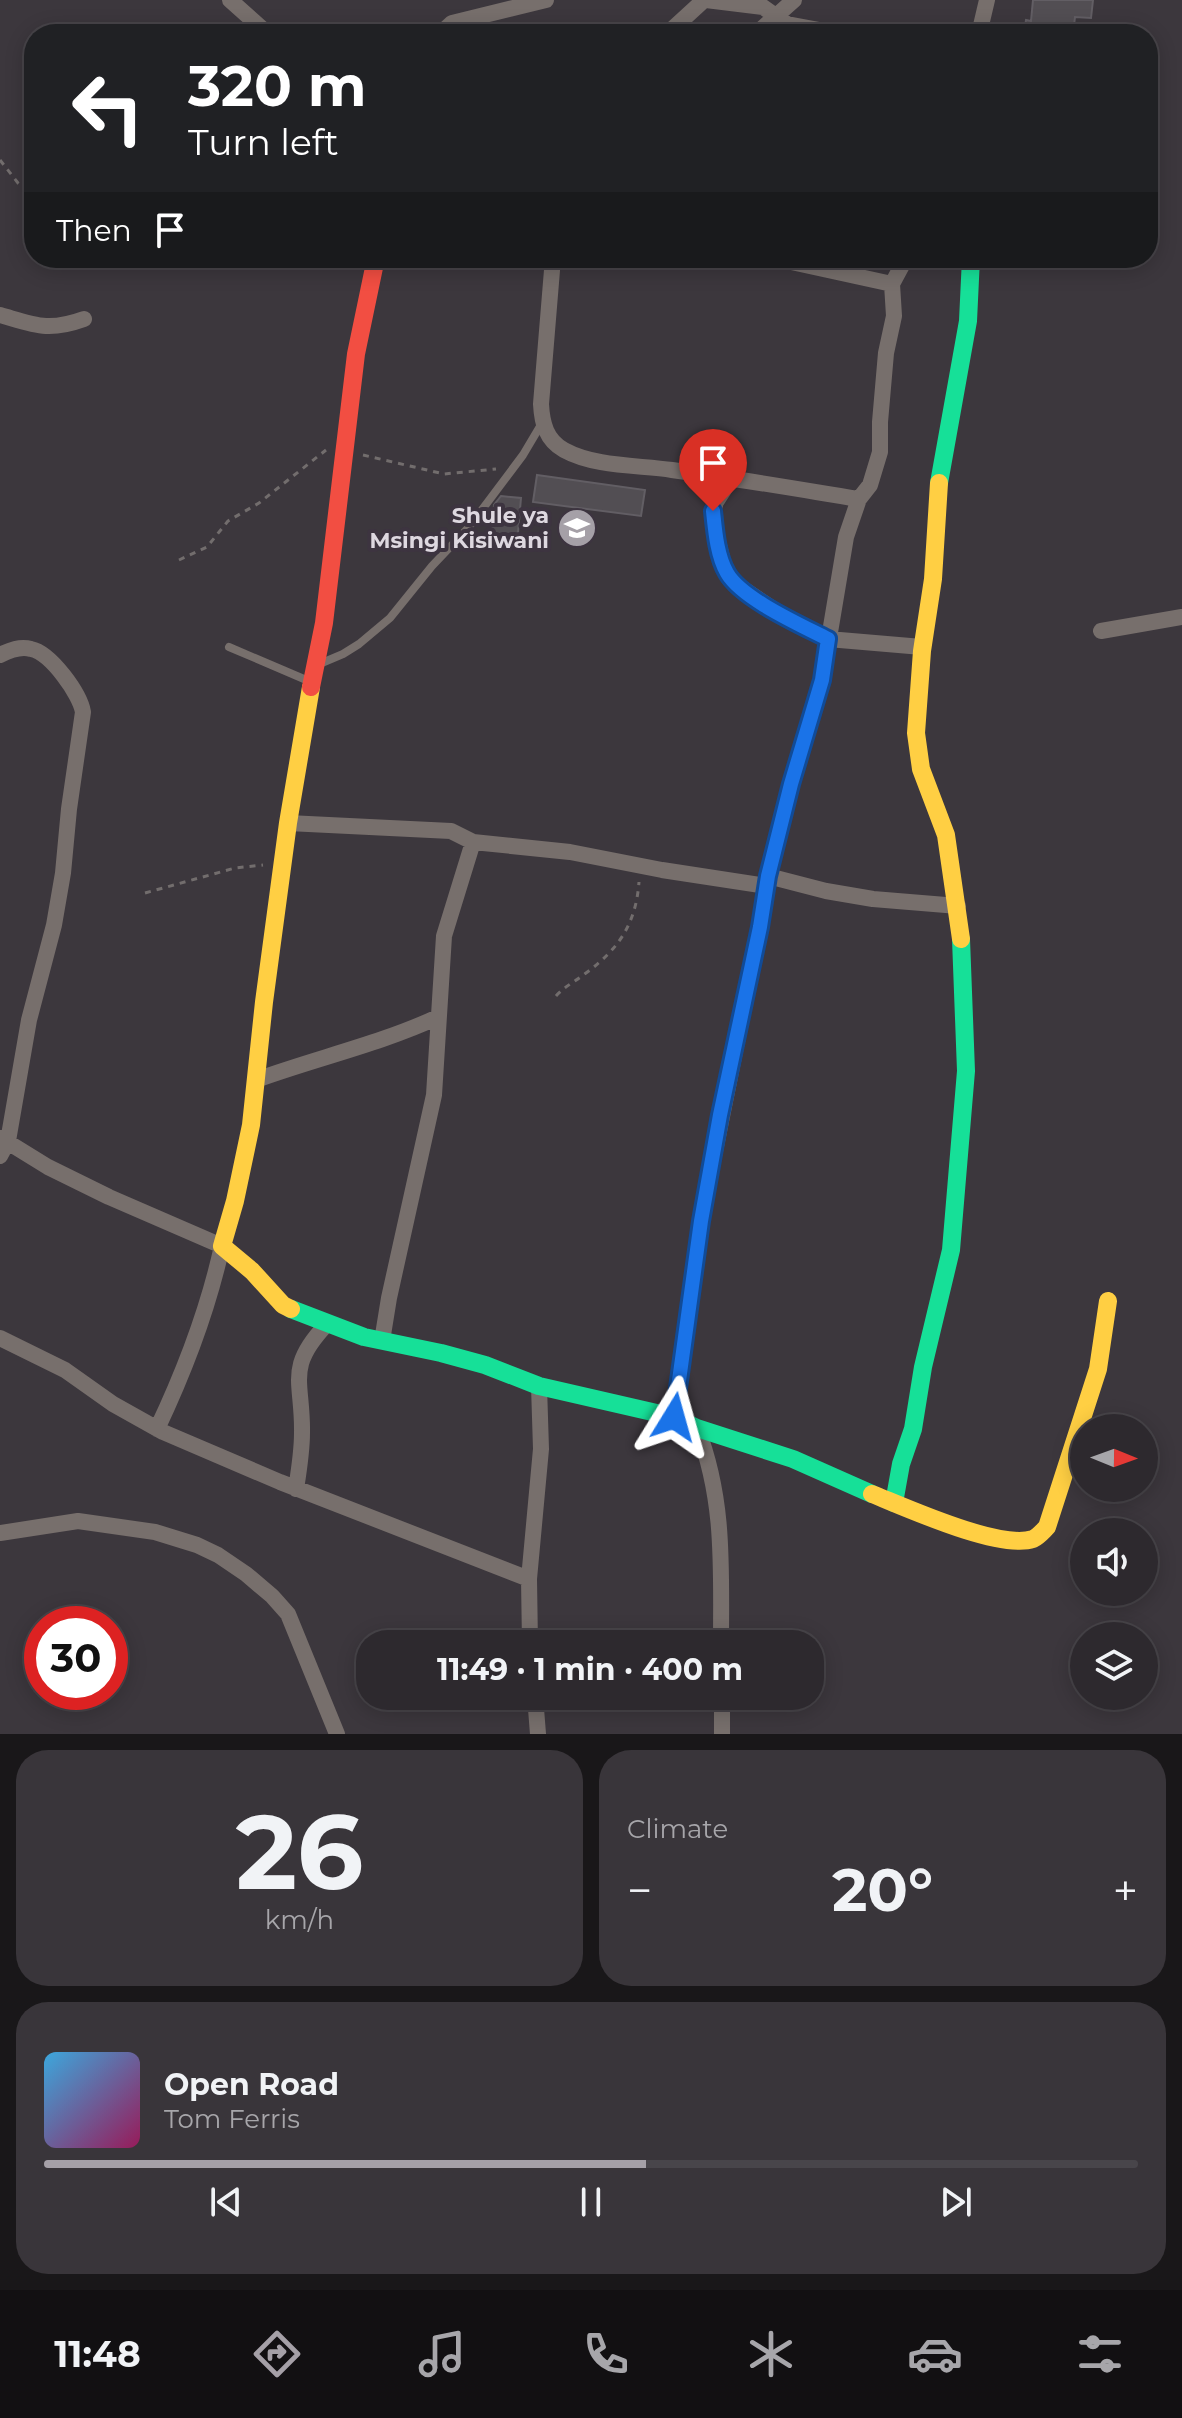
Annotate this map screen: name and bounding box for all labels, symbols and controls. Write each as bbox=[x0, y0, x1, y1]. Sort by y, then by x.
text: 320 m bbox=[188, 52, 367, 120]
icon: left bbox=[56, 56, 160, 160]
text: Turn left bbox=[188, 120, 339, 164]
icon: arrive bbox=[148, 208, 192, 252]
text: Then bbox=[56, 212, 132, 249]
pin bbox=[679, 429, 747, 511]
icon: arrive bbox=[691, 441, 735, 485]
place label: Shule ya Msingi Kisiwani bbox=[369, 502, 549, 554]
school or university icon: Shule ya Msingi Kisiwani bbox=[556, 507, 598, 549]
position arrow bbox=[632, 1375, 716, 1459]
north arrow bbox=[1070, 1414, 1158, 1502]
map controls bbox=[1070, 1414, 1158, 1710]
button: sound bbox=[1070, 1518, 1158, 1606]
speed limit sign: 30 bbox=[24, 1606, 128, 1710]
button: layers bbox=[1070, 1622, 1158, 1710]
text: 11:49 · 1 min · 400 m bbox=[437, 1651, 743, 1688]
text: 26 bbox=[236, 1788, 363, 1915]
text: Climate bbox=[627, 1813, 728, 1845]
text: 20° bbox=[832, 1853, 933, 1926]
text: − bbox=[627, 1863, 652, 1917]
text: + bbox=[1113, 1863, 1138, 1917]
text: km/h bbox=[265, 1904, 334, 1936]
text: Open Road bbox=[164, 2066, 339, 2103]
text: Tom Ferris bbox=[164, 2103, 300, 2135]
icon: previous bbox=[204, 2180, 248, 2224]
icon: pause bbox=[569, 2180, 613, 2224]
icon: next bbox=[934, 2180, 978, 2224]
icon: directions bbox=[249, 2326, 305, 2382]
icon: music bbox=[414, 2326, 470, 2382]
icon: phone bbox=[578, 2326, 634, 2382]
icon: climate bbox=[743, 2326, 799, 2382]
icon: car bbox=[907, 2326, 963, 2382]
icon: filters bbox=[1072, 2326, 1128, 2382]
text: 11:48 bbox=[54, 2332, 141, 2376]

